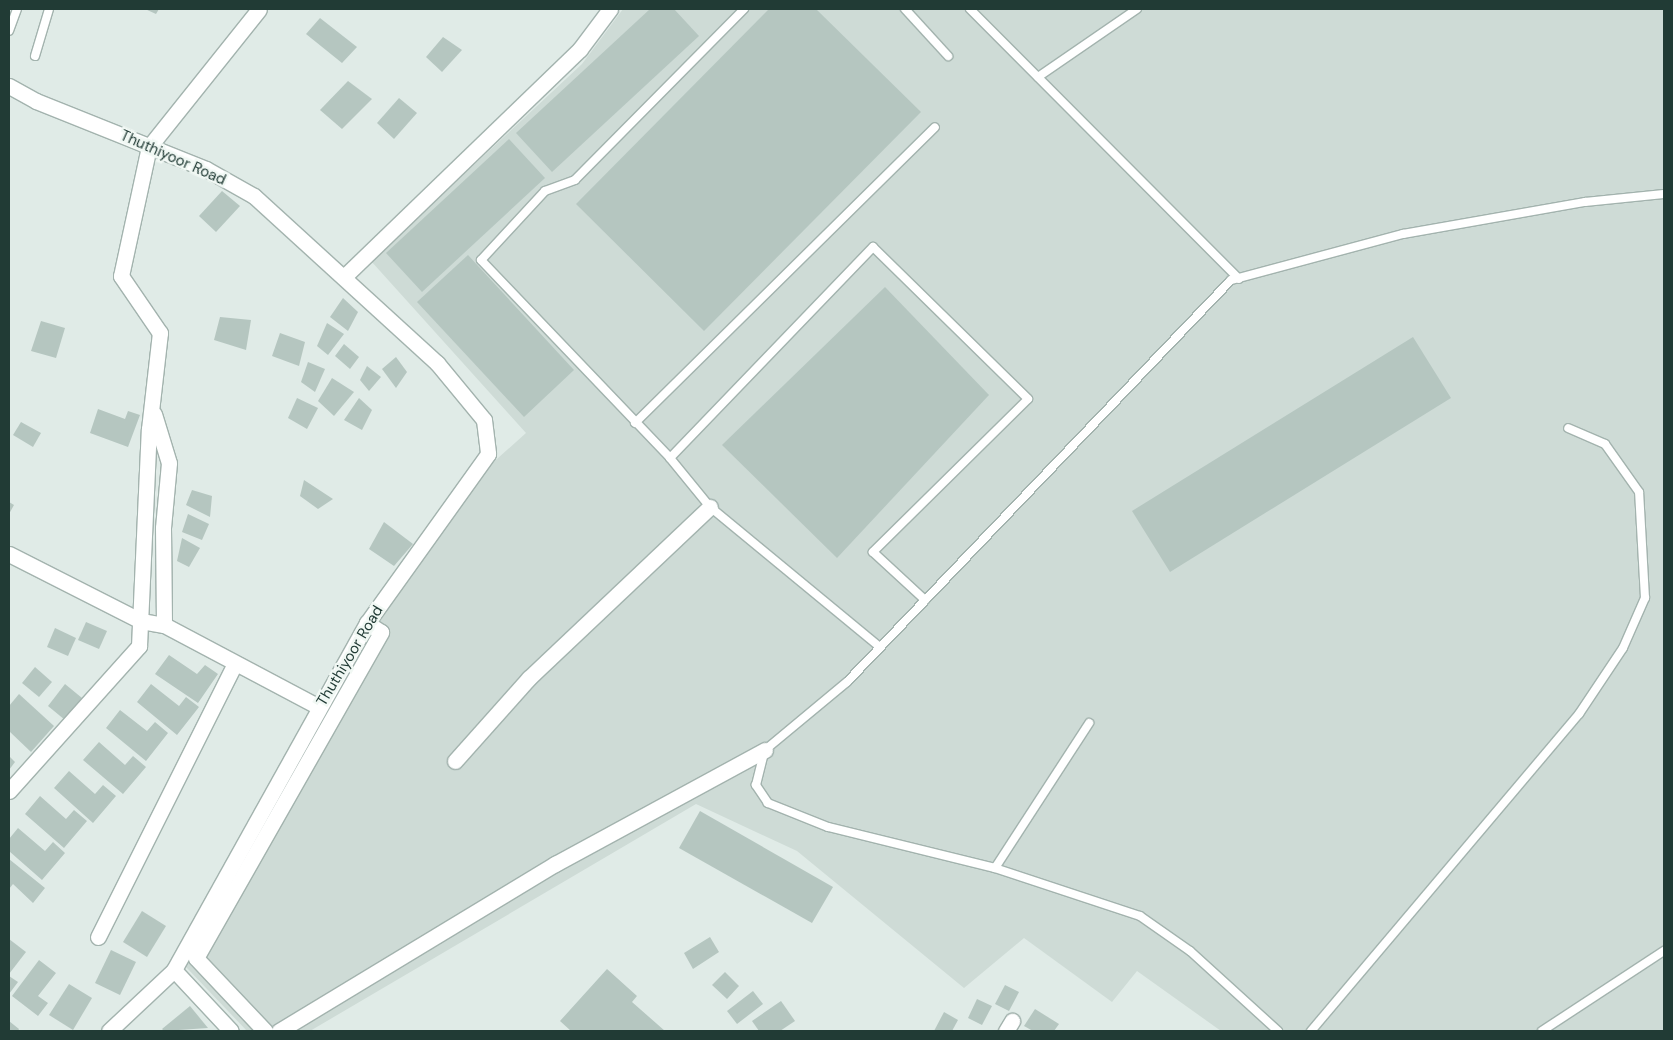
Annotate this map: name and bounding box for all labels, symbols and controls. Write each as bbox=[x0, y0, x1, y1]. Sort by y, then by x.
street label: Thuthiyoor Road bbox=[117, 127, 229, 189]
street label: Thuthiyoor Road bbox=[313, 603, 387, 709]

